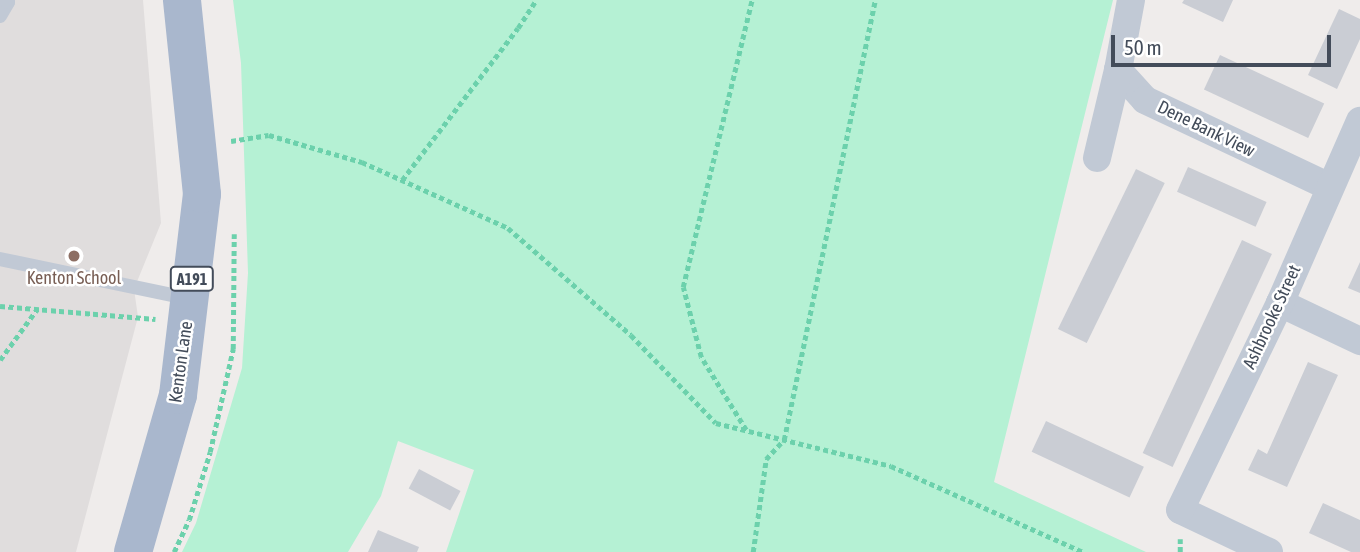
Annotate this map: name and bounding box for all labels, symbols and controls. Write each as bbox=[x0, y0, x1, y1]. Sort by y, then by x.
scale bar bbox=[1115, 21, 1336, 65]
text: 50 m bbox=[1124, 35, 1162, 59]
street label: Dene Bank View bbox=[1154, 96, 1258, 162]
marker: Kenton School bbox=[66, 248, 82, 264]
street label: Ashbrooke Street bbox=[1238, 262, 1306, 372]
road number: A191 bbox=[169, 266, 215, 292]
place label: Kenton School bbox=[27, 267, 121, 289]
street label: Kenton Lane bbox=[165, 320, 197, 404]

